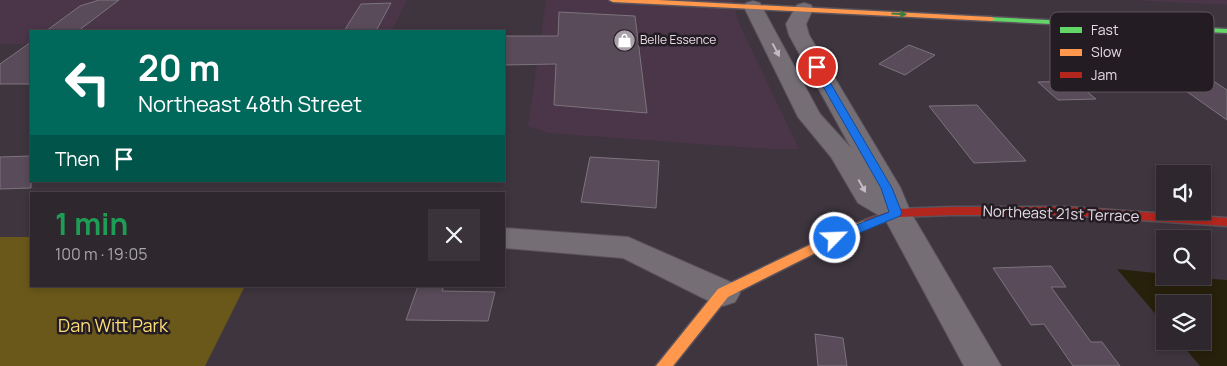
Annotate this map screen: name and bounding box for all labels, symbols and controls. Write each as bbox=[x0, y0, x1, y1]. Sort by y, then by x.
one-way arrow bbox=[892, 10, 908, 18]
legend bbox=[1050, 12, 1214, 92]
text: Fast bbox=[1091, 20, 1119, 39]
shop icon: Belle Essence bbox=[612, 28, 636, 52]
place label: Belle Essence bbox=[640, 31, 716, 48]
one-way arrow bbox=[772, 42, 780, 57]
text: Slow bbox=[1091, 42, 1122, 61]
text: 20 m bbox=[138, 44, 220, 92]
pin bbox=[796, 46, 838, 88]
icon: left bbox=[55, 50, 120, 115]
icon: arrive bbox=[803, 53, 831, 81]
text: Jam bbox=[1091, 65, 1117, 84]
text: Northeast 48th Street bbox=[138, 89, 362, 119]
icon: arrive bbox=[110, 145, 138, 173]
text: Then bbox=[55, 146, 100, 172]
map controls bbox=[1156, 165, 1211, 350]
button: sound bbox=[1156, 165, 1211, 220]
one-way arrow bbox=[857, 180, 866, 193]
street label: Northeast 21st Terrace bbox=[982, 200, 1140, 227]
text: 1 min bbox=[55, 203, 128, 244]
button: close bbox=[428, 209, 480, 261]
position arrow bbox=[808, 211, 860, 263]
button: search bbox=[1156, 230, 1211, 285]
text: 100 m · 19:05 bbox=[55, 243, 148, 265]
button: layers bbox=[1156, 295, 1211, 350]
park label: Dan Witt Park bbox=[58, 313, 169, 337]

